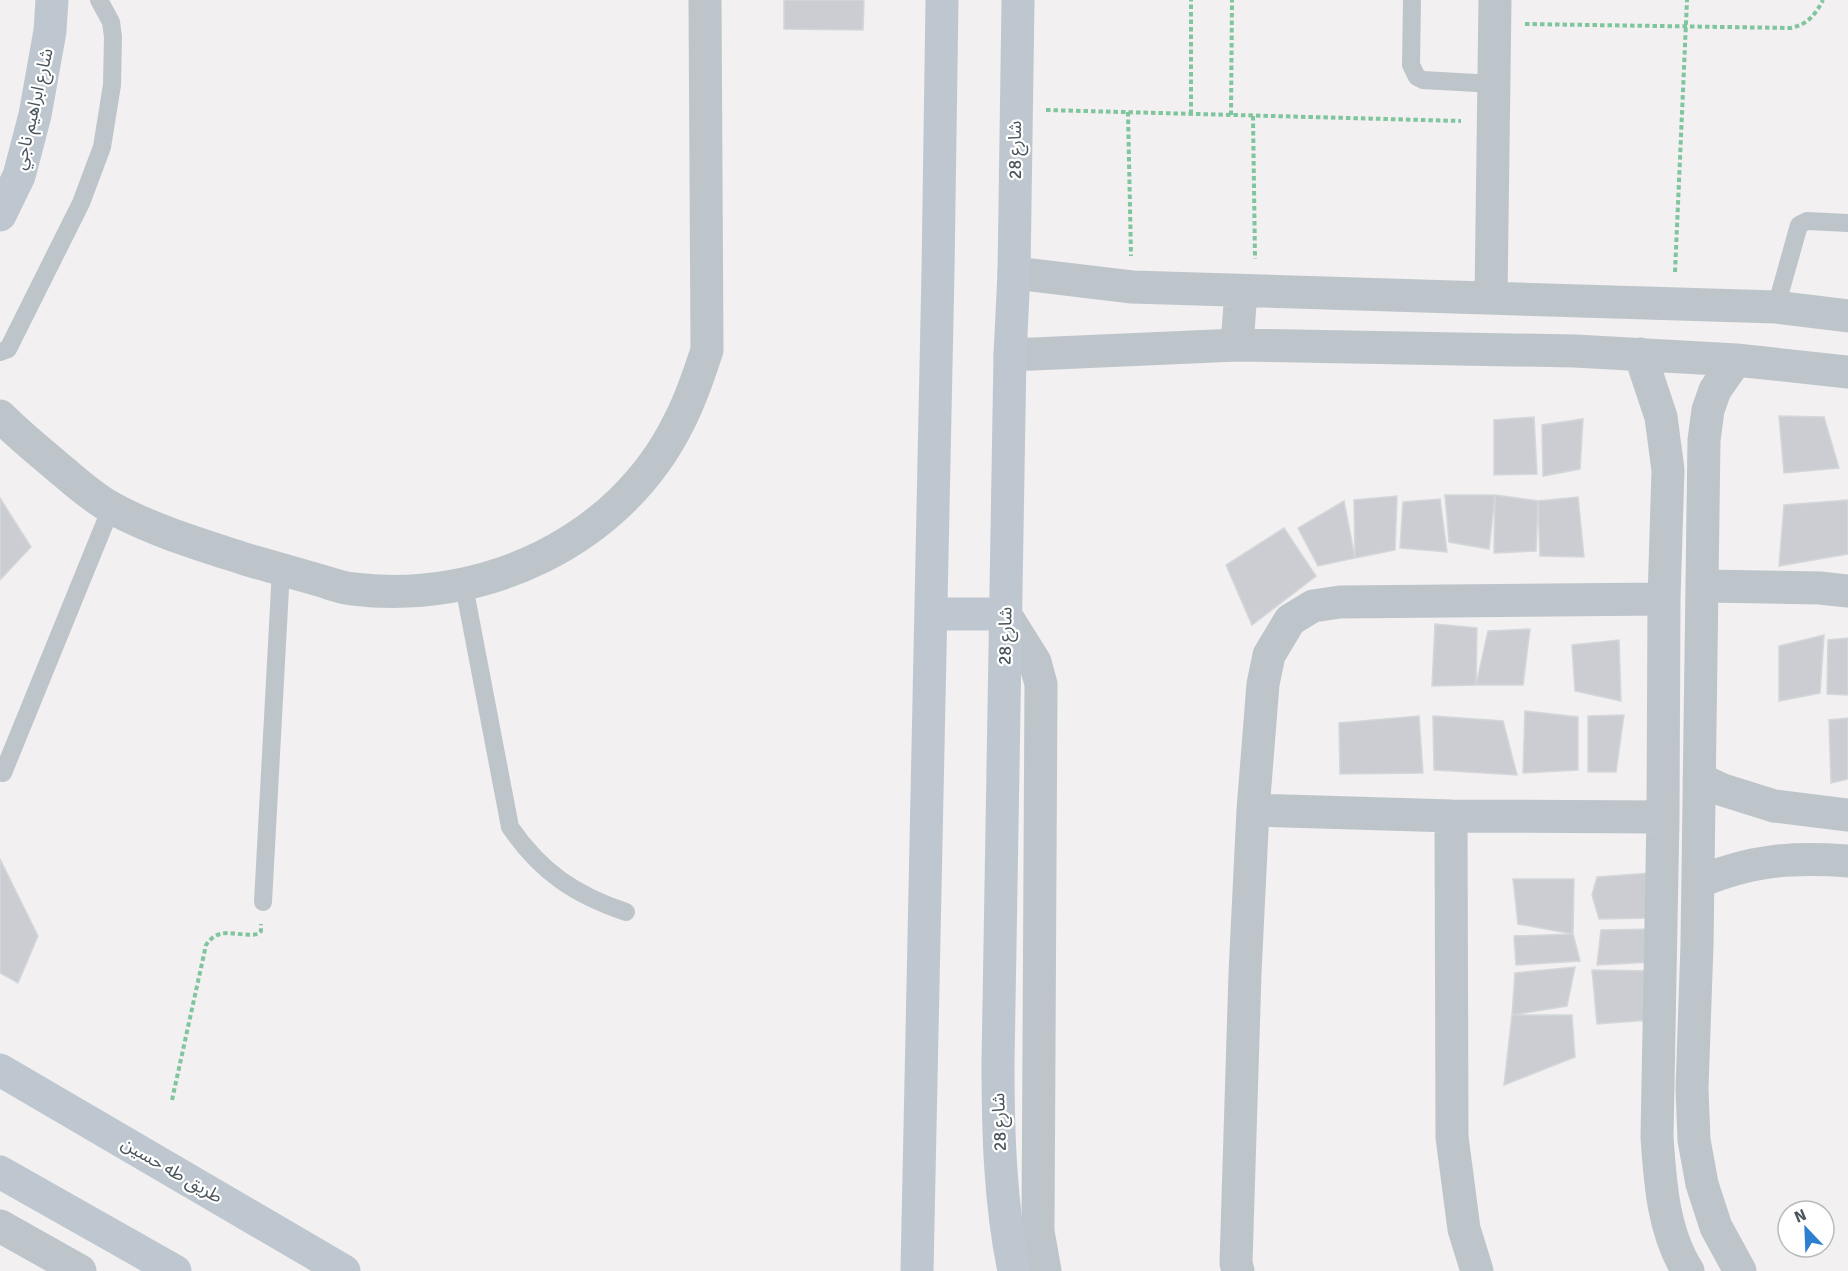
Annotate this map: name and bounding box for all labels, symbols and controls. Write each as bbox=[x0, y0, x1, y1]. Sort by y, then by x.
street label: شارع ابراهيم ناجي bbox=[8, 46, 61, 173]
street label: شارع 28 bbox=[1004, 121, 1029, 179]
street label: شارع 28 bbox=[993, 607, 1020, 665]
street label: شارع 28 bbox=[987, 1092, 1014, 1152]
street label: طريق طه حسين bbox=[117, 1132, 227, 1208]
north arrow bbox=[1776, 1199, 1836, 1259]
text: N bbox=[1791, 1205, 1810, 1227]

